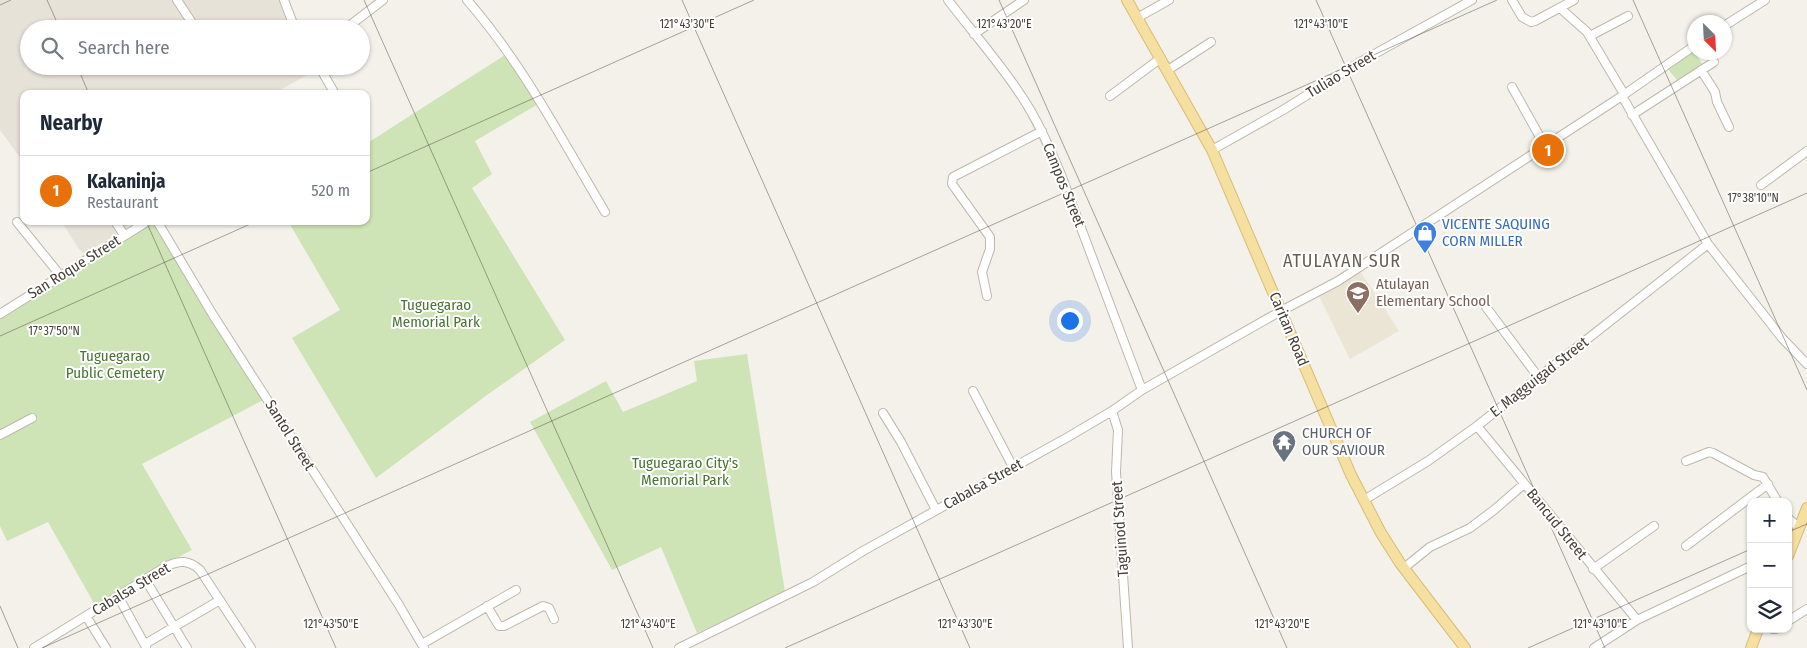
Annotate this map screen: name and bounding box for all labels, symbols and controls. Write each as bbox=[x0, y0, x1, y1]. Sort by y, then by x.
north arrow bbox=[1687, 15, 1732, 60]
text: 121°43'30"E bbox=[659, 17, 715, 31]
text: 121°43'20"E bbox=[976, 17, 1032, 31]
text: 121°43'10"E bbox=[1294, 17, 1349, 31]
search box bbox=[20, 20, 370, 75]
icon: search bbox=[38, 34, 66, 62]
text: Search here bbox=[78, 36, 170, 59]
street label: Tuliao Street bbox=[1303, 46, 1379, 102]
text: Nearby bbox=[40, 110, 102, 136]
pin: 1 bbox=[1532, 131, 1564, 169]
street label: Campos Street bbox=[1039, 140, 1089, 230]
text: Kakaninja bbox=[87, 170, 165, 193]
text: 1 bbox=[53, 181, 59, 200]
text: 520 m bbox=[311, 181, 350, 200]
text: 17°38'10"N bbox=[1727, 191, 1779, 205]
text: Restaurant bbox=[87, 193, 158, 212]
place label: VICENTE SAQUING CORN MILLER bbox=[1442, 215, 1550, 250]
shop icon: VICENTE SAQUING CORN MILLER bbox=[1412, 220, 1438, 254]
street label: San Roque Street bbox=[24, 231, 124, 303]
district label: ATULAYAN SUR bbox=[1283, 250, 1401, 272]
place label: Atulayan Elementary School bbox=[1376, 275, 1490, 310]
school or university icon: Atulayan Elementary School bbox=[1345, 280, 1371, 314]
street label: Caritan Road bbox=[1265, 289, 1313, 369]
park label: Tuguegarao Memorial Park bbox=[392, 296, 480, 331]
your location bbox=[1057, 308, 1083, 334]
text: 17°37'50"N bbox=[28, 324, 80, 338]
street label: E. Magguigad Street bbox=[1486, 333, 1592, 421]
park label: Tuguegarao Public Cemetery bbox=[66, 347, 165, 382]
street label: Santol Street bbox=[261, 396, 319, 474]
place label: CHURCH OF OUR SAVIOUR bbox=[1302, 424, 1385, 459]
temple icon: CHURCH OF OUR SAVIOUR bbox=[1271, 429, 1297, 463]
park label: Tuguegarao City's Memorial Park bbox=[632, 454, 738, 489]
street label: Cabalsa Street bbox=[940, 455, 1026, 513]
street label: Taguinod Street bbox=[1108, 480, 1132, 578]
street label: Bancud Street bbox=[1523, 485, 1591, 563]
map controls bbox=[1747, 498, 1792, 633]
button: + bbox=[1747, 498, 1792, 543]
button: − bbox=[1747, 543, 1792, 588]
street label: Cabalsa Street bbox=[89, 559, 173, 619]
button: layers bbox=[1747, 588, 1792, 633]
text: 121°43'50"E bbox=[303, 617, 359, 631]
text: 121°43'40"E bbox=[620, 617, 676, 631]
text: 121°43'30"E bbox=[937, 617, 993, 631]
text: 121°43'20"E bbox=[1254, 617, 1310, 631]
text: 121°43'10"E bbox=[1573, 617, 1628, 631]

